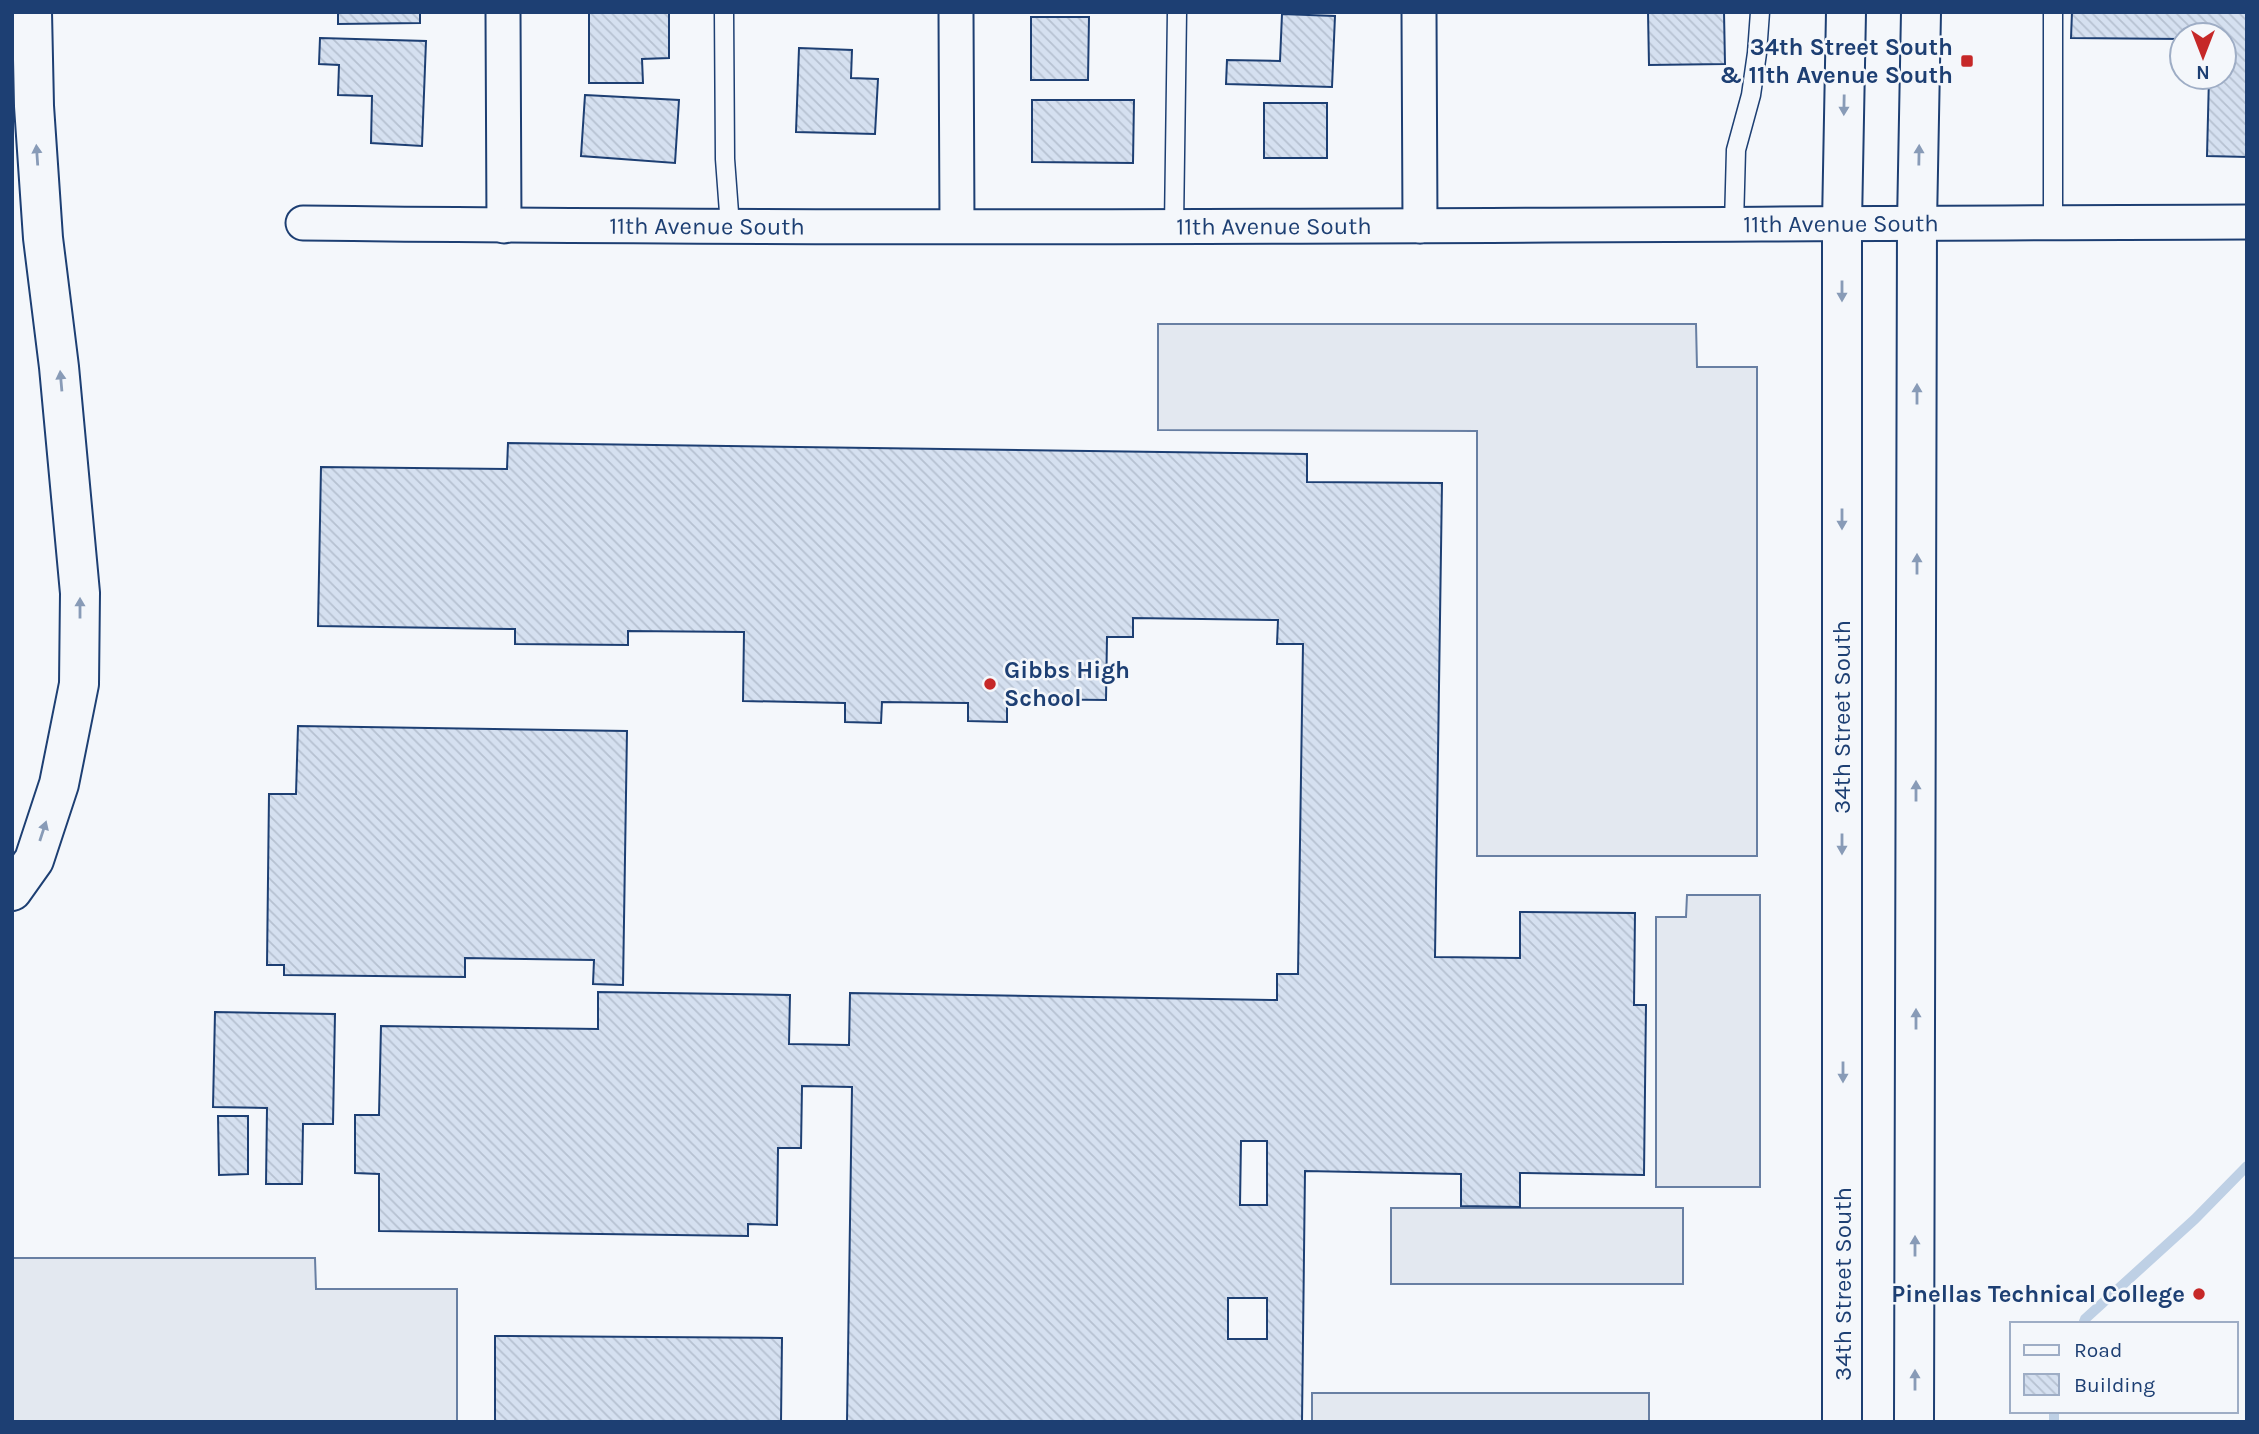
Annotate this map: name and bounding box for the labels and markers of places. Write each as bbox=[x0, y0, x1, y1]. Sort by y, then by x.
place label: 34th Street South & 11th Avenue South bbox=[1719, 33, 1953, 89]
marker: 34th Street South & 11th Avenue South bbox=[1959, 53, 1975, 69]
place label: Gibbs High School bbox=[1004, 656, 1130, 712]
marker: Gibbs High School bbox=[982, 676, 998, 692]
place label: Pinellas Technical College bbox=[1891, 1280, 2185, 1308]
marker: Pinellas Technical College bbox=[2191, 1286, 2207, 1302]

